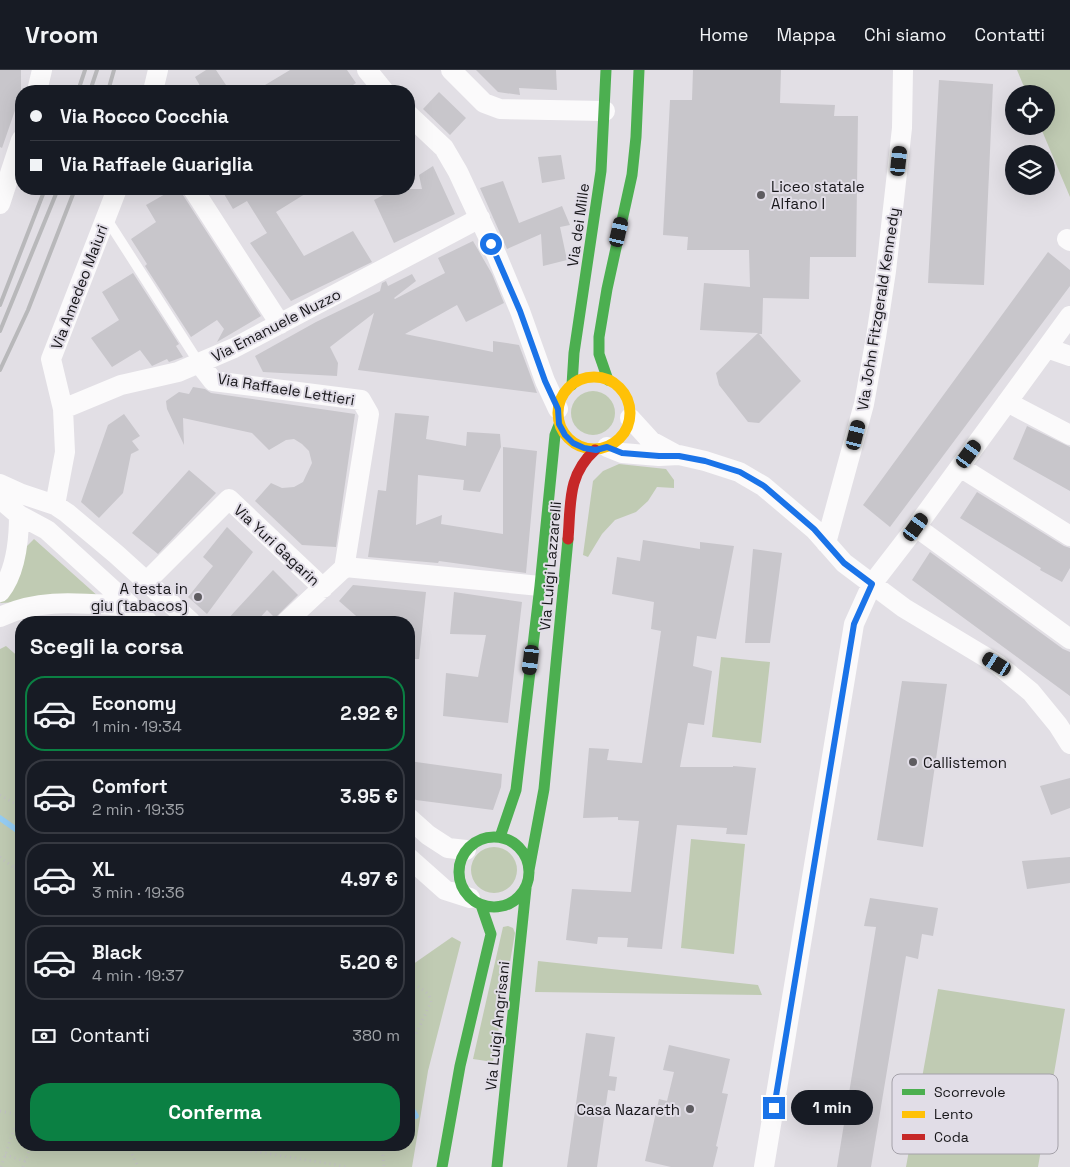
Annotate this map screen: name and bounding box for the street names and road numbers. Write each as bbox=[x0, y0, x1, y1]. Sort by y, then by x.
street label: Via dei Mille bbox=[563, 182, 593, 268]
street label: Via John Fitzgerald Kennedy bbox=[853, 206, 903, 412]
street label: Via Amedeo Maiuri bbox=[46, 222, 112, 352]
street label: Via Emanuele Nuzzo bbox=[208, 284, 344, 366]
street label: Via Raffaele Lettieri bbox=[216, 369, 356, 409]
street label: Via Yuri Gagarin bbox=[230, 500, 324, 590]
street label: Via Luigi Lazzarelli bbox=[535, 500, 565, 632]
street label: Via Luigi Angrisani bbox=[481, 960, 513, 1092]

